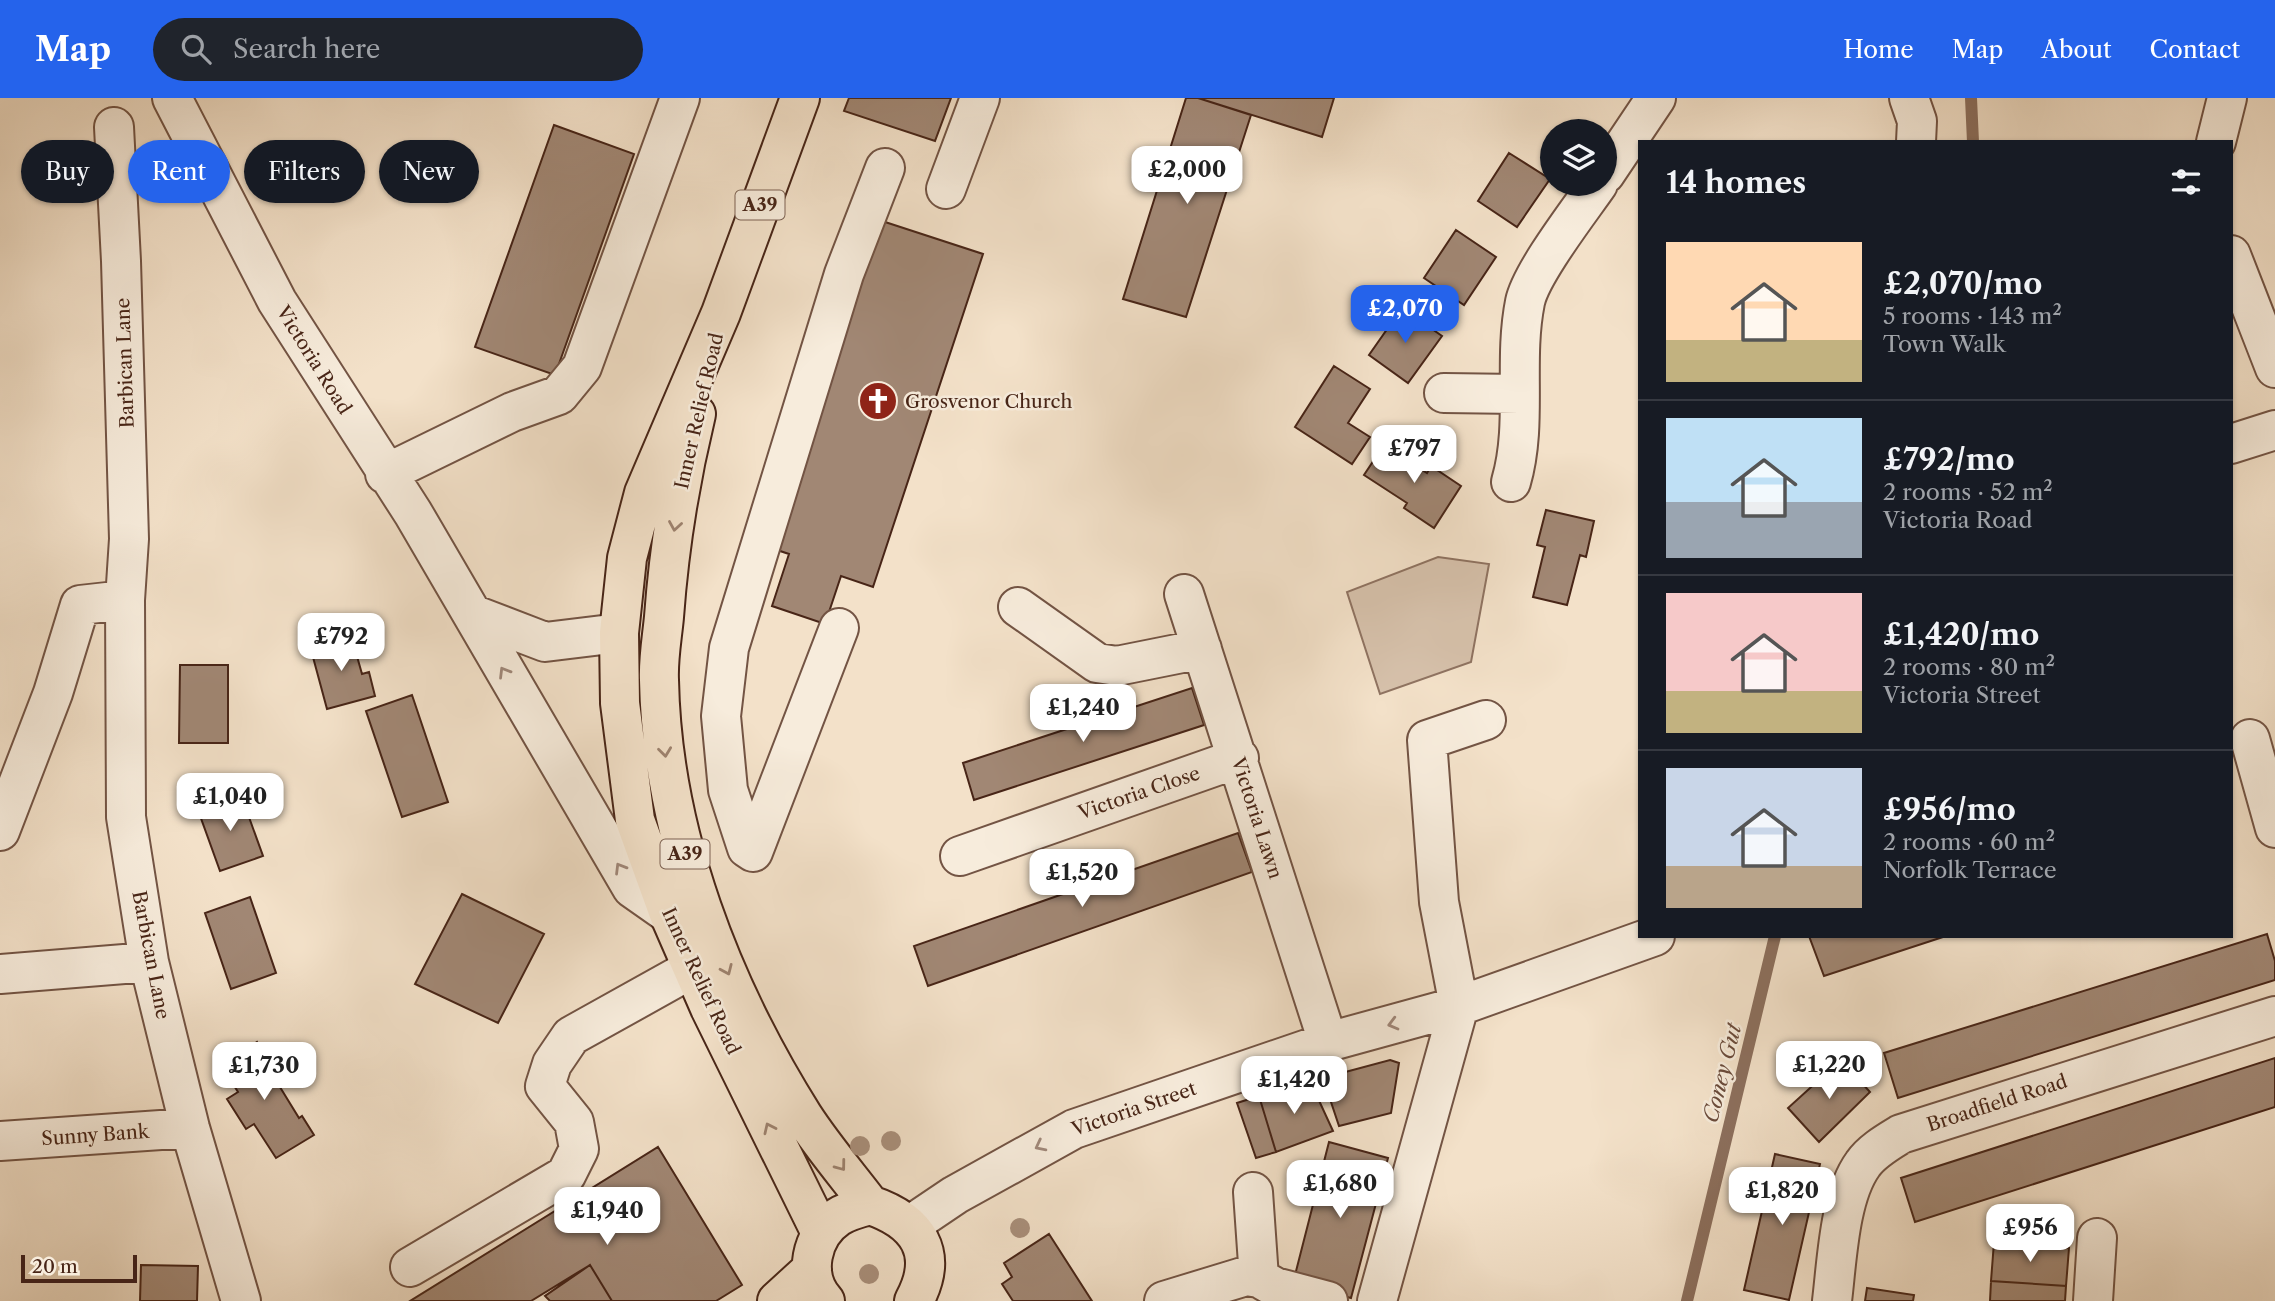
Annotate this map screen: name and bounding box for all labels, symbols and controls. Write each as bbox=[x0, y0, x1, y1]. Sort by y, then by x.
search box bbox=[153, 18, 643, 81]
text: Map bbox=[35, 29, 111, 70]
icon: search bbox=[177, 30, 215, 68]
text: Search here bbox=[233, 33, 380, 65]
text: Home bbox=[1843, 35, 1914, 64]
text: Map bbox=[1952, 35, 2003, 64]
text: About bbox=[2041, 35, 2112, 64]
text: Contact bbox=[2150, 35, 2240, 64]
map controls bbox=[1540, 119, 1617, 196]
button: layers bbox=[1540, 119, 1617, 196]
chip: Buy bbox=[21, 140, 114, 203]
chip: Rent bbox=[128, 140, 230, 203]
chip: Filters bbox=[244, 140, 365, 203]
chip: New bbox=[379, 140, 479, 203]
pin: £2,000 bbox=[1130, 146, 1244, 206]
text: £2,000 bbox=[1147, 155, 1227, 183]
icon: filters bbox=[2167, 163, 2205, 201]
text: 14 homes bbox=[1666, 164, 1806, 201]
road number: A39 bbox=[736, 190, 784, 220]
text: £2,070/mo bbox=[1883, 265, 2042, 302]
icon: home bbox=[1722, 270, 1806, 354]
pin: £2,070 bbox=[1348, 286, 1462, 345]
text: £2,070 bbox=[1367, 294, 1443, 322]
street label: Barbican Lane bbox=[111, 297, 139, 429]
street label: Victoria Road bbox=[271, 301, 357, 419]
text: 5 rooms · 143 m² bbox=[1883, 302, 2062, 330]
street label: Inner Relief Road bbox=[670, 330, 728, 491]
text: Town Walk bbox=[1883, 330, 2006, 358]
church icon: Grosvenor Church bbox=[857, 380, 899, 422]
place label: Grosvenor Church bbox=[905, 390, 1072, 413]
pin: £797 bbox=[1373, 426, 1455, 485]
text: £797 bbox=[1387, 434, 1441, 462]
text: £792/mo bbox=[1883, 441, 2015, 478]
icon: home bbox=[1722, 446, 1806, 530]
text: 2 rooms · 52 m² bbox=[1883, 478, 2053, 506]
text: Victoria Road bbox=[1883, 506, 2032, 534]
one-way arrow bbox=[668, 520, 683, 532]
pin: £792 bbox=[300, 614, 382, 673]
text: £1,420/mo bbox=[1883, 616, 2039, 653]
icon: home bbox=[1722, 621, 1806, 705]
text: £792 bbox=[314, 622, 368, 650]
text: 2 rooms · 80 m² bbox=[1883, 653, 2055, 681]
one-way arrow bbox=[499, 667, 512, 680]
text: Victoria Street bbox=[1883, 681, 2041, 709]
pin: £1,240 bbox=[1026, 684, 1140, 744]
text: £1,240 bbox=[1046, 693, 1120, 721]
one-way arrow bbox=[657, 746, 672, 758]
street label: Victoria Lawn bbox=[1226, 754, 1287, 882]
street label: Victoria Close bbox=[1074, 761, 1203, 825]
pin: £1,040 bbox=[173, 774, 287, 833]
text: £1,040 bbox=[193, 782, 267, 810]
text: £956/mo bbox=[1883, 791, 2016, 828]
icon: home bbox=[1722, 796, 1806, 880]
text: 2 rooms · 60 m² bbox=[1883, 828, 2055, 856]
road number: A39 bbox=[660, 840, 710, 868]
pin: £1,520 bbox=[1025, 850, 1139, 909]
text: Norfolk Terrace bbox=[1883, 856, 2057, 884]
text: £1,520 bbox=[1045, 858, 1119, 886]
one-way arrow bbox=[615, 863, 628, 876]
street label: Barbican Lane bbox=[127, 889, 175, 1021]
street label: Inner Relief Road bbox=[657, 904, 745, 1059]
one-way arrow bbox=[719, 962, 733, 975]
one-way arrow bbox=[1387, 1016, 1399, 1030]
water label: Coney Gut bbox=[1698, 1019, 1747, 1125]
pin: £1,730 bbox=[207, 1042, 321, 1102]
pin: £1,220 bbox=[1772, 1042, 1886, 1101]
text: £1,220 bbox=[1792, 1050, 1866, 1078]
text: £1,730 bbox=[228, 1051, 300, 1079]
pin: £1,420 bbox=[1237, 1056, 1351, 1116]
text: £1,420 bbox=[1257, 1065, 1331, 1093]
street label: Broadfield Road bbox=[1924, 1069, 2070, 1137]
street label: Victoria Street bbox=[1068, 1077, 1200, 1141]
street label: Sunny Bank bbox=[41, 1120, 150, 1150]
one-way arrow bbox=[763, 1123, 777, 1135]
one-way arrow bbox=[1034, 1138, 1047, 1152]
one-way arrow bbox=[832, 1158, 845, 1171]
pin: £1,680 bbox=[1283, 1160, 1397, 1220]
pin: £1,820 bbox=[1725, 1168, 1839, 1227]
text: £1,680 bbox=[1303, 1169, 1377, 1197]
text: £1,820 bbox=[1745, 1176, 1819, 1204]
pin: £1,940 bbox=[550, 1188, 664, 1247]
text: £1,940 bbox=[570, 1196, 644, 1224]
pin: £956 bbox=[1989, 1204, 2071, 1264]
text: £956 bbox=[2002, 1213, 2058, 1241]
scale bar bbox=[21, 1252, 136, 1284]
text: 20 m bbox=[32, 1255, 78, 1278]

